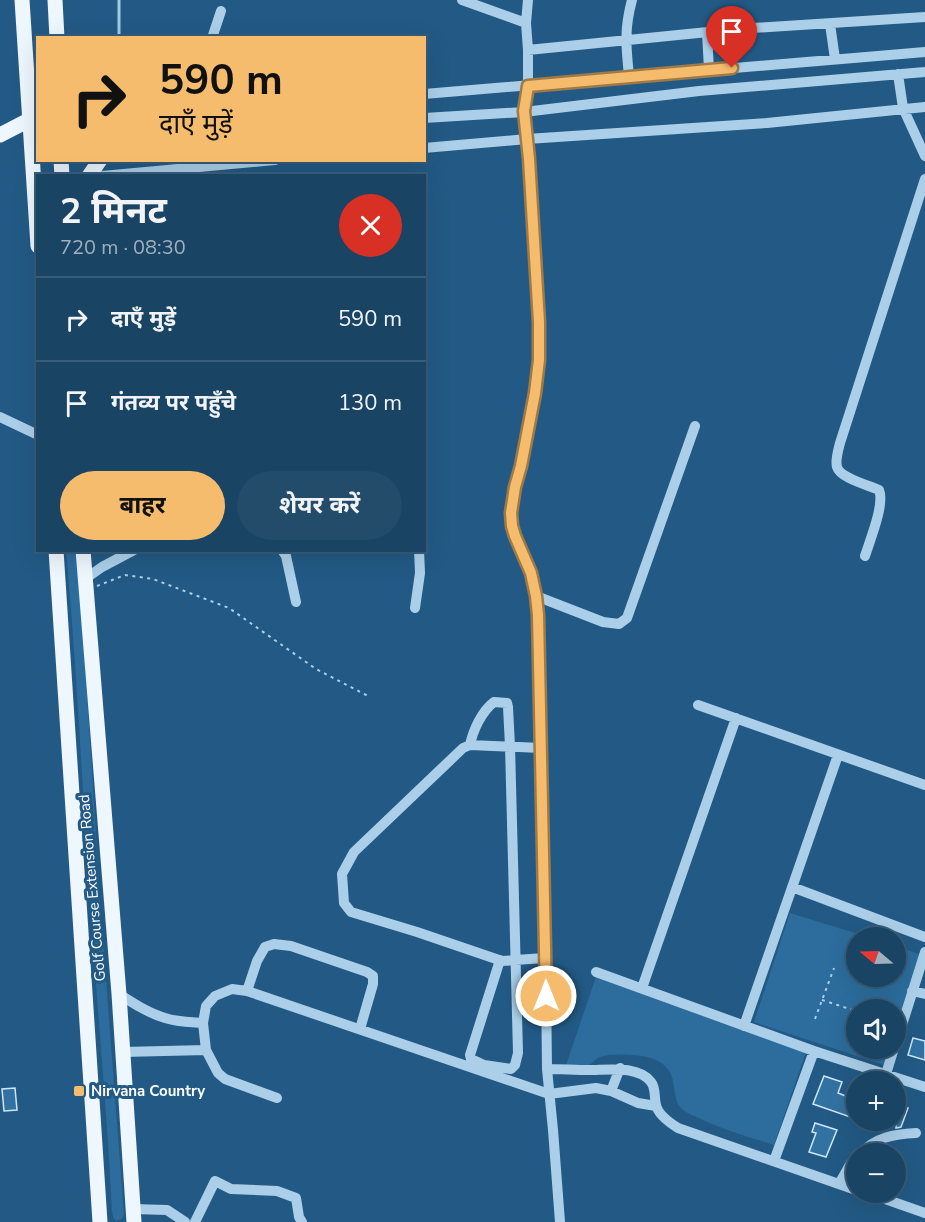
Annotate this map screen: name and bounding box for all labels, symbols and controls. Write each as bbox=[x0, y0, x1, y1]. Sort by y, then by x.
pin bbox=[706, 6, 757, 68]
icon: arrive bbox=[715, 15, 748, 48]
text: 590 m bbox=[159, 52, 283, 109]
icon: right bbox=[60, 60, 138, 138]
text: दाएँ मुड़ें bbox=[159, 106, 233, 143]
text: 2 मिनट bbox=[60, 187, 167, 236]
button: close bbox=[339, 194, 402, 257]
text: 720 m · 08:30 bbox=[60, 234, 186, 261]
icon: right bbox=[60, 303, 93, 336]
text: दाएँ मुड़ें bbox=[111, 304, 176, 334]
text: 590 m bbox=[338, 304, 402, 334]
icon: arrive bbox=[60, 387, 93, 420]
text: गंतव्य पर पहुँचे bbox=[111, 388, 236, 418]
text: 130 m bbox=[338, 388, 402, 418]
button: बाहर bbox=[60, 471, 225, 540]
button: शेयर करें bbox=[237, 471, 402, 540]
street label: Golf Course Extension Road bbox=[74, 794, 110, 982]
north arrow bbox=[846, 927, 906, 987]
map controls bbox=[846, 927, 906, 1203]
position arrow bbox=[514, 964, 578, 1028]
button: sound bbox=[846, 999, 906, 1059]
button: + bbox=[846, 1071, 906, 1131]
place label: Nirvana Country bbox=[91, 1081, 205, 1101]
marker: Nirvana Country bbox=[72, 1084, 86, 1098]
button: − bbox=[846, 1143, 906, 1203]

